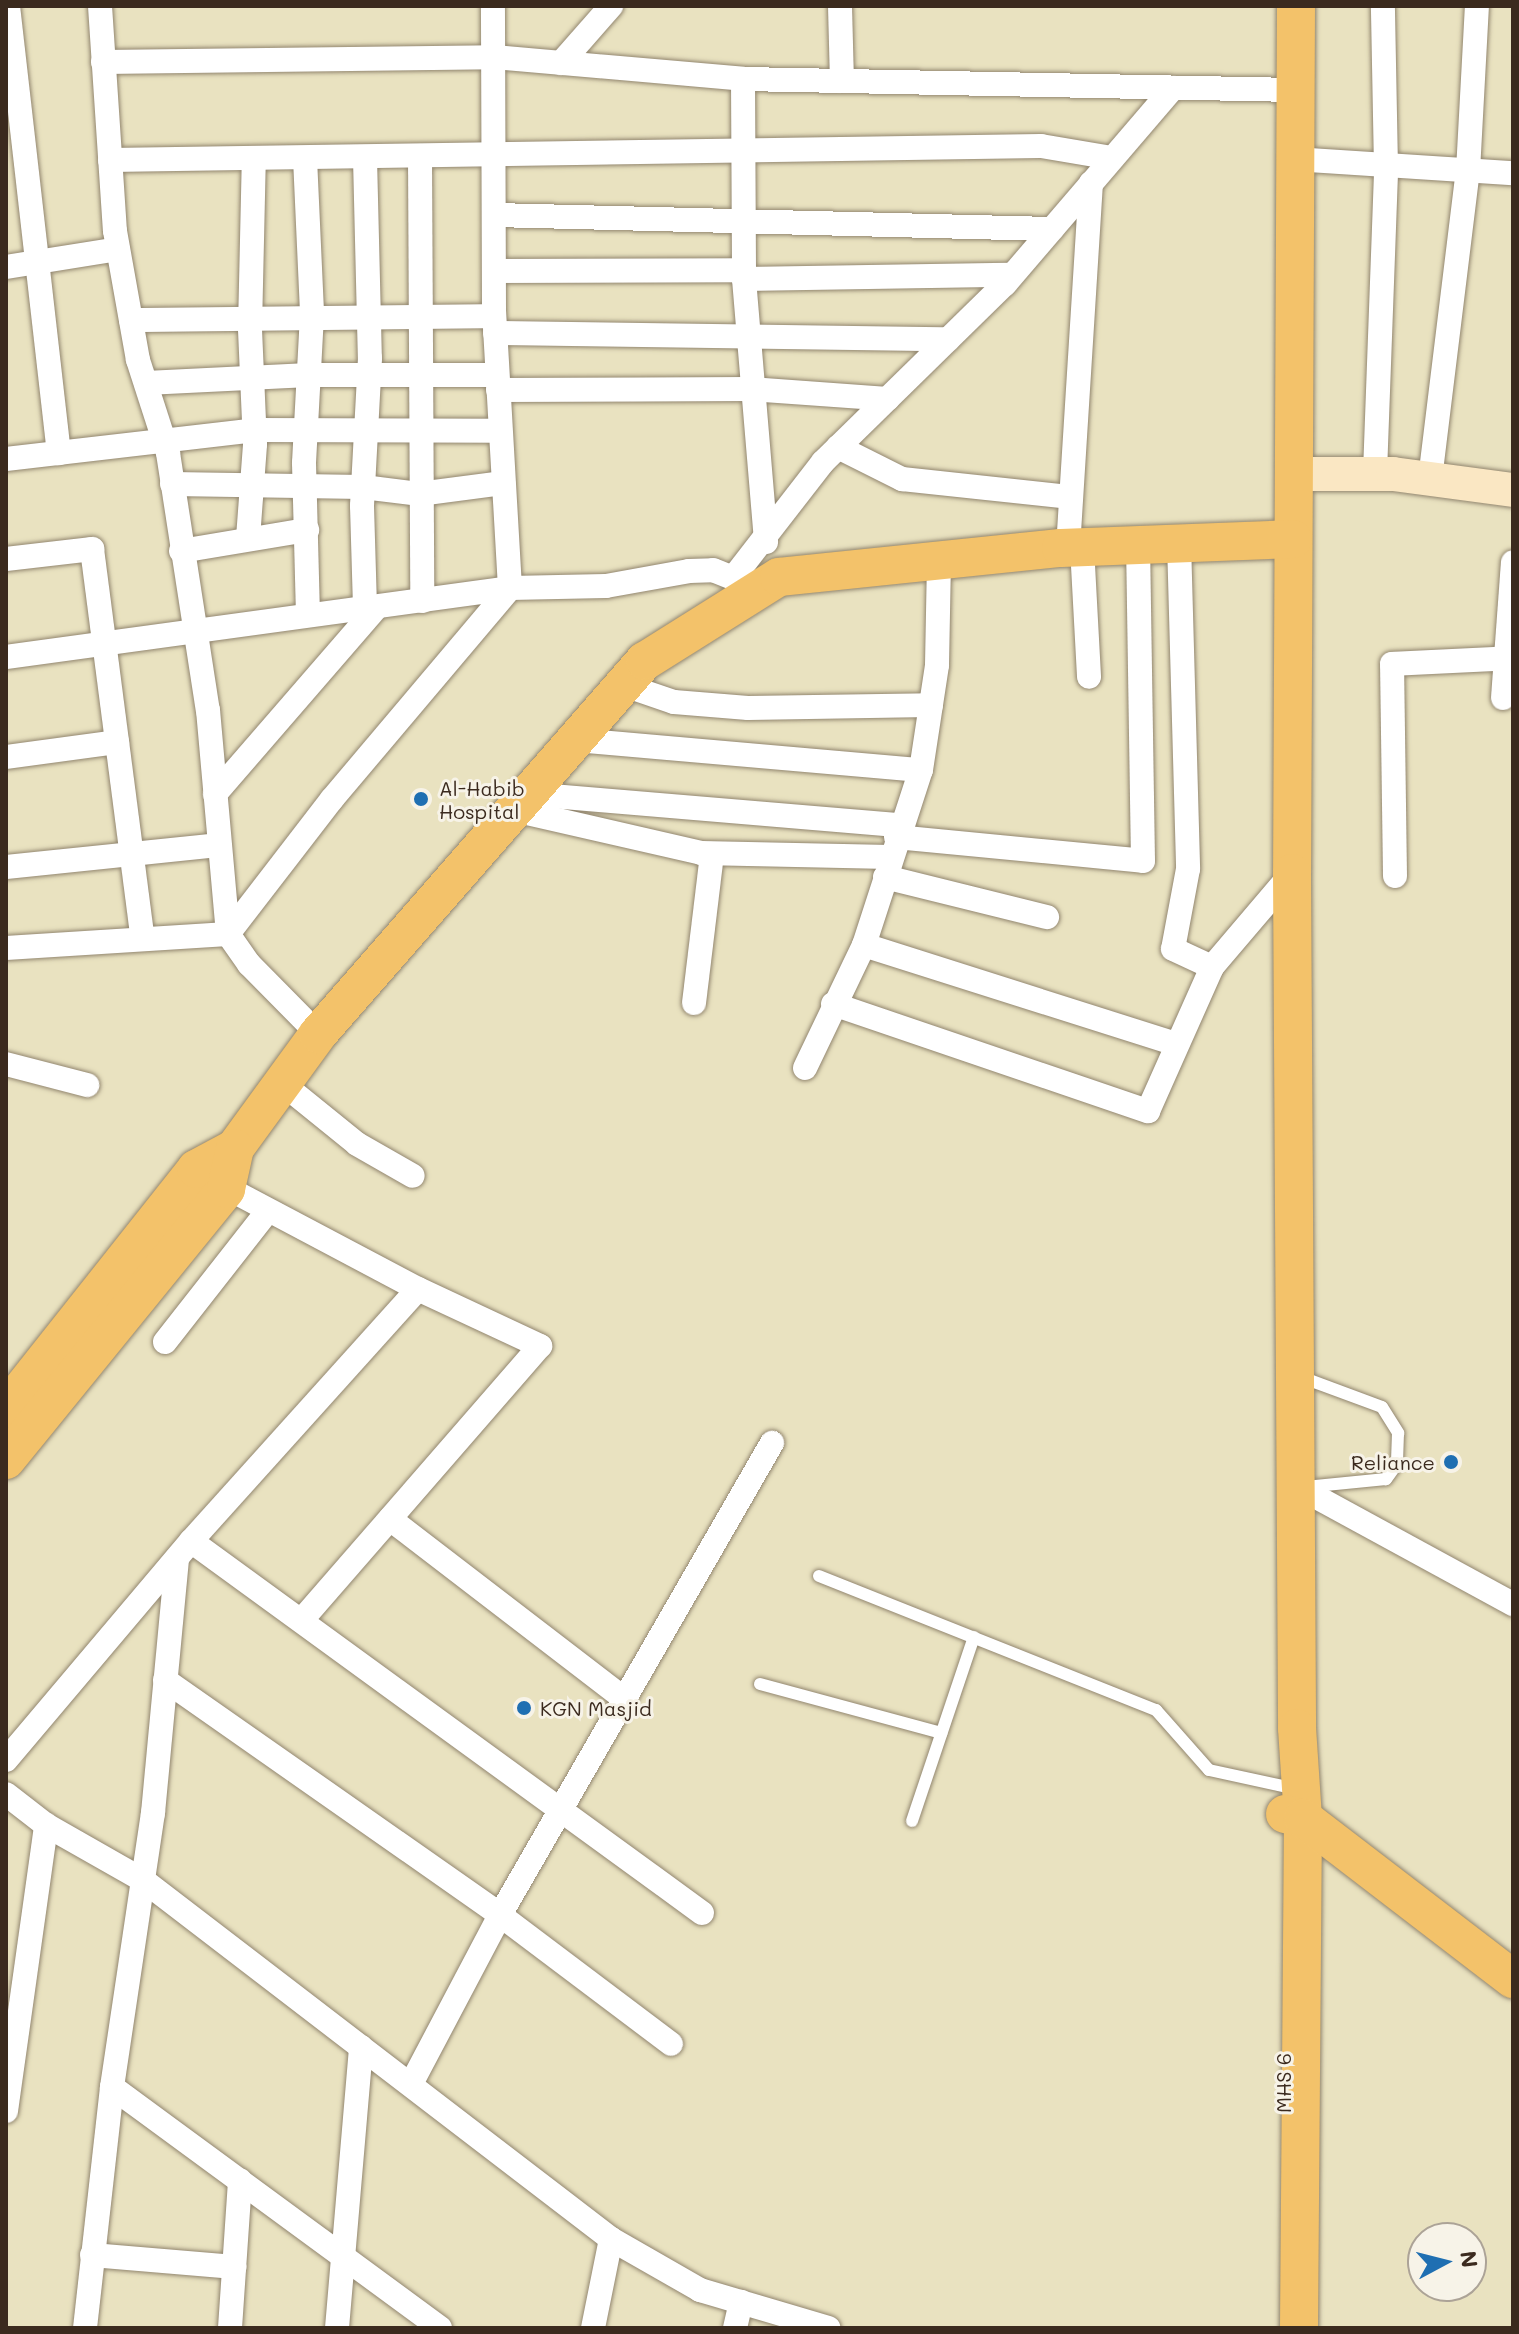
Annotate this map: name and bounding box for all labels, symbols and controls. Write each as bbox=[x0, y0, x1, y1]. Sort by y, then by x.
place label: Al-Habib Hospital bbox=[439, 776, 525, 823]
marker: Al-Habib Hospital bbox=[410, 788, 432, 810]
place label: Reliance bbox=[1351, 1450, 1435, 1474]
marker: Reliance bbox=[1442, 1453, 1460, 1471]
place label: KGN Masjid bbox=[540, 1696, 652, 1720]
marker: KGN Masjid bbox=[515, 1699, 533, 1717]
street label: MHS 6 bbox=[1271, 2053, 1295, 2113]
north arrow bbox=[1407, 2222, 1487, 2302]
text: N bbox=[1454, 2249, 1485, 2269]

